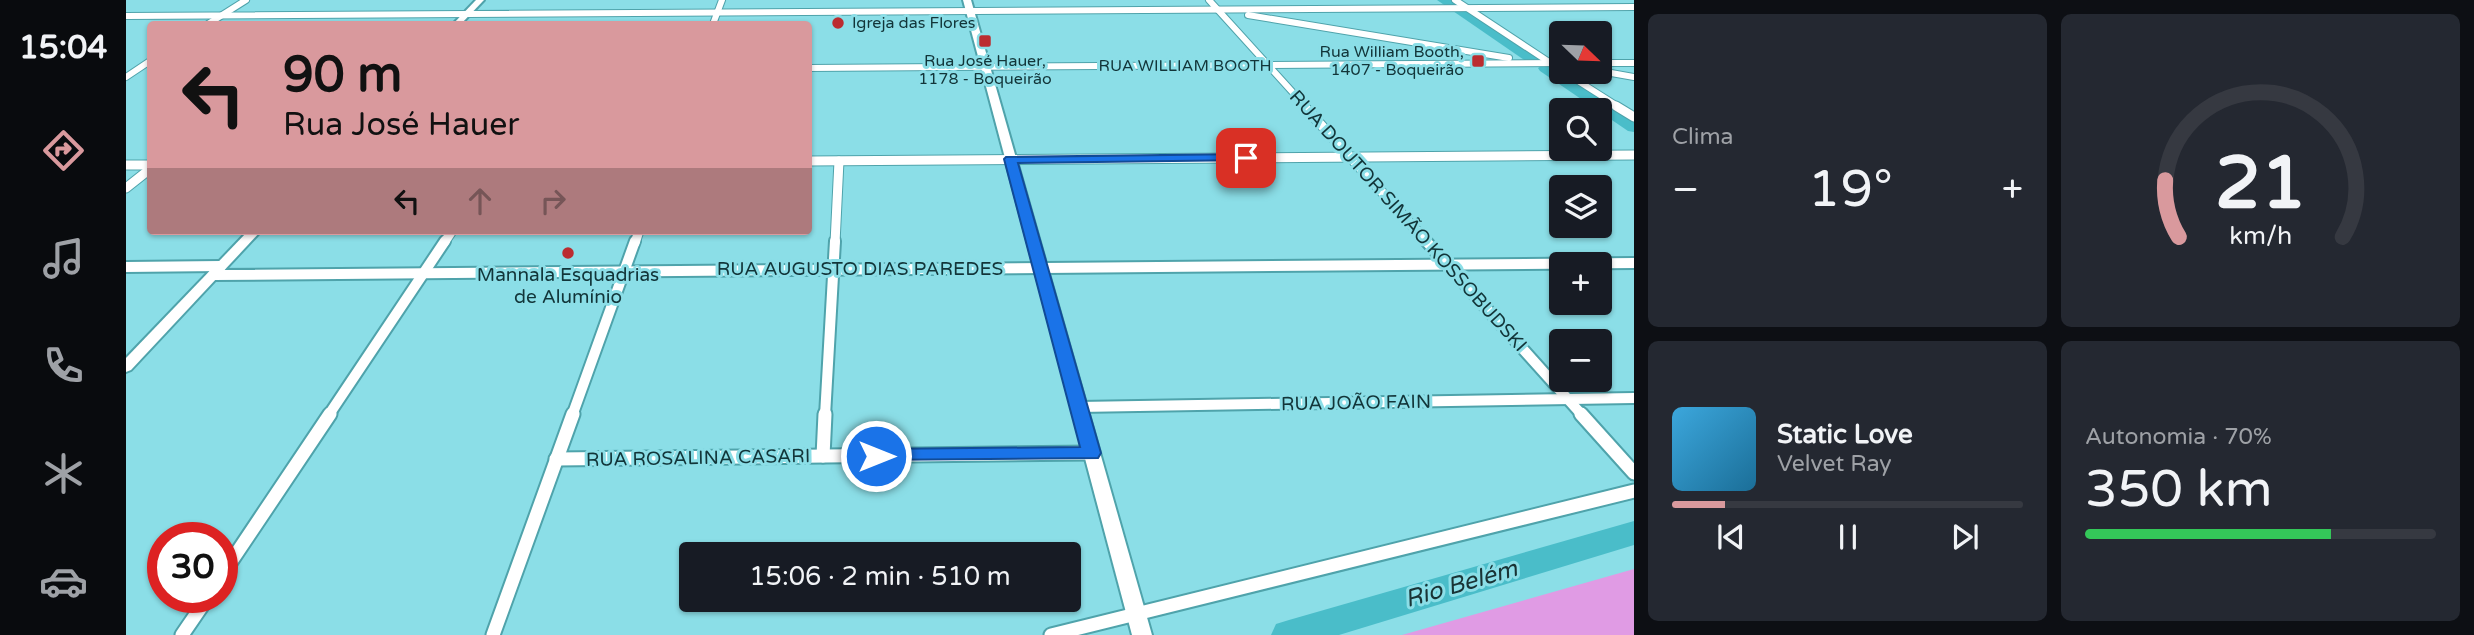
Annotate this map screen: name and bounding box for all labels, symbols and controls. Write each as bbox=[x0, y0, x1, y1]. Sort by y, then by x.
place label: Igreja das Flores bbox=[852, 13, 975, 33]
marker: Igreja das Flores bbox=[830, 15, 846, 31]
north arrow bbox=[1549, 21, 1612, 84]
map controls bbox=[1549, 21, 1612, 392]
text: 15:04 bbox=[19, 29, 107, 67]
marker: Rua José Hauer, 1178 - Boqueirão bbox=[977, 33, 993, 49]
place label: Rua William Booth, 1407 - Boqueirão bbox=[1320, 42, 1464, 80]
text: 90 m bbox=[283, 46, 402, 105]
icon: left bbox=[168, 49, 259, 140]
place label: Rua José Hauer, 1178 - Boqueirão bbox=[918, 51, 1052, 89]
marker: Rua William Booth, 1407 - Boqueirão bbox=[1470, 53, 1486, 69]
street label: RUA WILLIAM BOOTH bbox=[1098, 56, 1272, 76]
street label: RUA DOUTOR SIMÃO KOSSOBUDSKI bbox=[1285, 85, 1532, 356]
button: search bbox=[1549, 98, 1612, 161]
text: Rua José Hauer bbox=[283, 106, 520, 144]
text: Clima bbox=[1672, 123, 1733, 151]
icon: directions bbox=[39, 126, 88, 175]
pin bbox=[1216, 128, 1276, 188]
icon: arrive bbox=[1227, 139, 1265, 177]
text: 21 bbox=[2215, 140, 2306, 228]
text: 19° bbox=[1808, 158, 1893, 221]
text: − bbox=[1672, 167, 1699, 213]
text: + bbox=[2002, 167, 2023, 213]
button: layers bbox=[1549, 175, 1612, 238]
icon: left bbox=[388, 182, 426, 220]
icon: ahead bbox=[461, 182, 499, 220]
icon: right bbox=[534, 182, 572, 220]
text: km/h bbox=[2229, 220, 2292, 250]
icon: music bbox=[39, 234, 88, 283]
marker: Mannala Esquadrias de Alumínio bbox=[560, 245, 576, 261]
button: + bbox=[1549, 252, 1612, 315]
street label: RUA AUGUSTO DIAS PAREDES bbox=[717, 258, 1003, 280]
place label: Mannala Esquadrias de Alumínio bbox=[477, 264, 659, 308]
button: − bbox=[1549, 329, 1612, 392]
icon: phone bbox=[39, 341, 88, 390]
street label: RUA JOÃO FAIN bbox=[1281, 390, 1431, 415]
position arrow bbox=[839, 419, 913, 493]
text: Static Love bbox=[1777, 419, 1913, 450]
text: Autonomia · 70% bbox=[2085, 423, 2272, 451]
street label: RUA ROSALINA CASARI bbox=[586, 445, 810, 471]
icon: climate bbox=[39, 449, 88, 498]
text: Velvet Ray bbox=[1777, 450, 1892, 478]
text: 350 km bbox=[2085, 458, 2273, 521]
icon: previous bbox=[1712, 518, 1750, 556]
icon: pause bbox=[1829, 518, 1867, 556]
icon: next bbox=[1946, 518, 1984, 556]
speed limit sign: 30 bbox=[147, 522, 238, 613]
water label: Rio Belém bbox=[1401, 554, 1521, 614]
icon: car bbox=[39, 557, 88, 606]
text: 15:06 · 2 min · 510 m bbox=[749, 561, 1011, 592]

